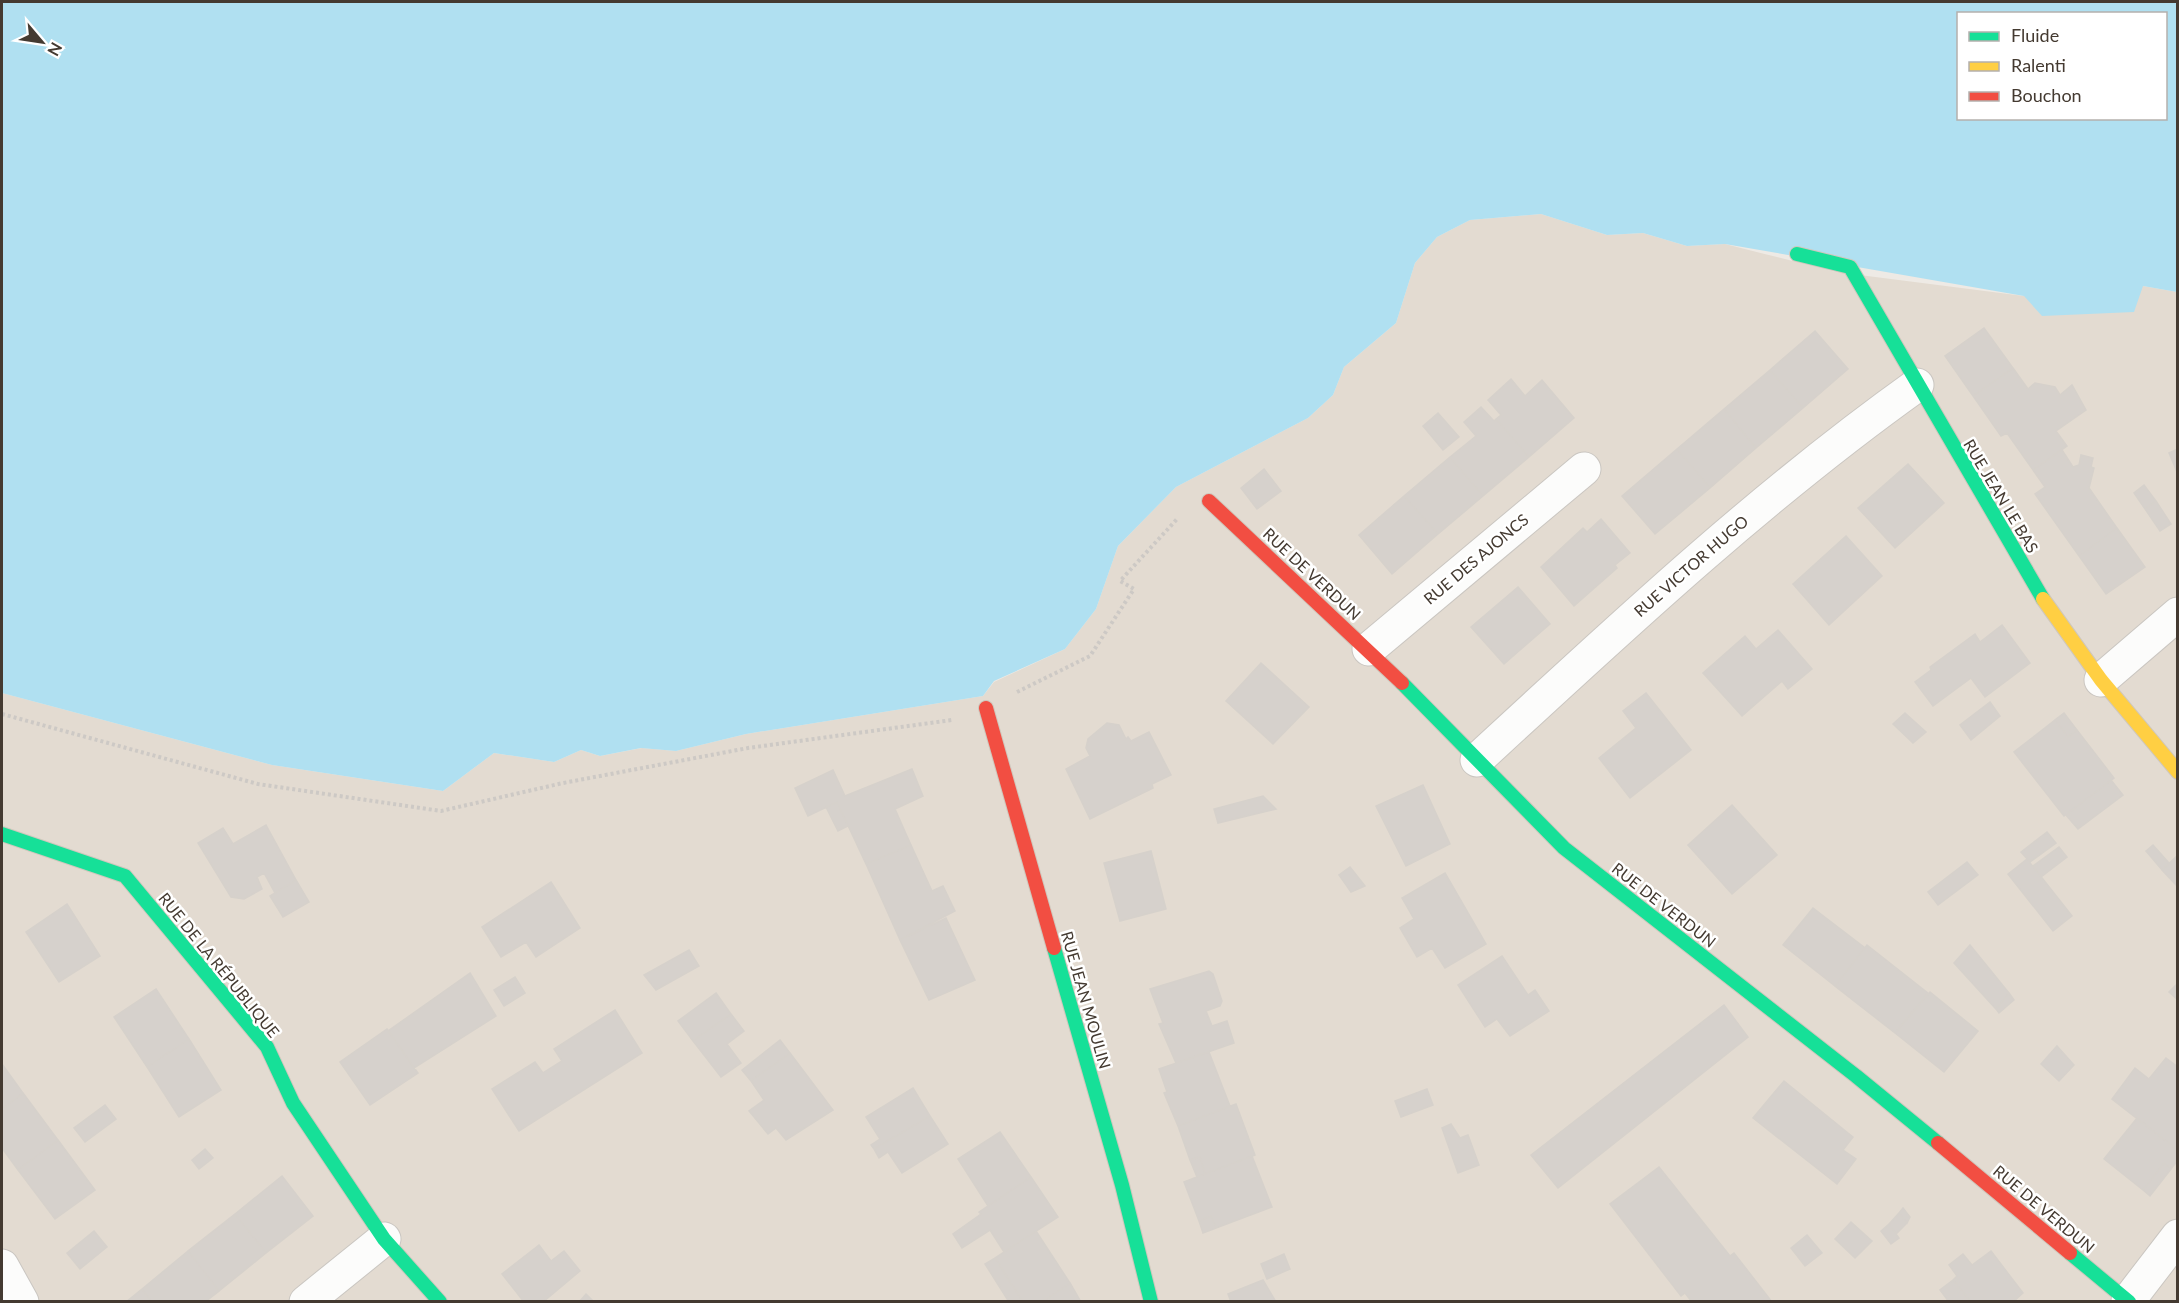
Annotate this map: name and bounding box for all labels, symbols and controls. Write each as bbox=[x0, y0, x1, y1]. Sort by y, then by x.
north arrow bbox=[12, 12, 72, 72]
legend bbox=[1957, 12, 2167, 120]
text: Fluide bbox=[2011, 24, 2059, 46]
text: N bbox=[44, 40, 67, 60]
text: Ralenti bbox=[2011, 54, 2066, 76]
text: Bouchon bbox=[2011, 84, 2082, 106]
street label: RUE JEAN LE BAS bbox=[1960, 436, 2043, 556]
street label: RUE DES AJONCS bbox=[1420, 509, 1532, 608]
street label: RUE VICTOR HUGO bbox=[1630, 511, 1752, 620]
street label: RUE DE VERDUN bbox=[1260, 524, 1365, 624]
street label: RUE DE VERDUN bbox=[1609, 858, 1720, 951]
street label: RUE DE LA RÉPUBLIQUE bbox=[155, 889, 284, 1041]
street label: RUE JEAN MOULIN bbox=[1058, 929, 1115, 1071]
street label: RUE DE VERDUN bbox=[1990, 1161, 2099, 1256]

